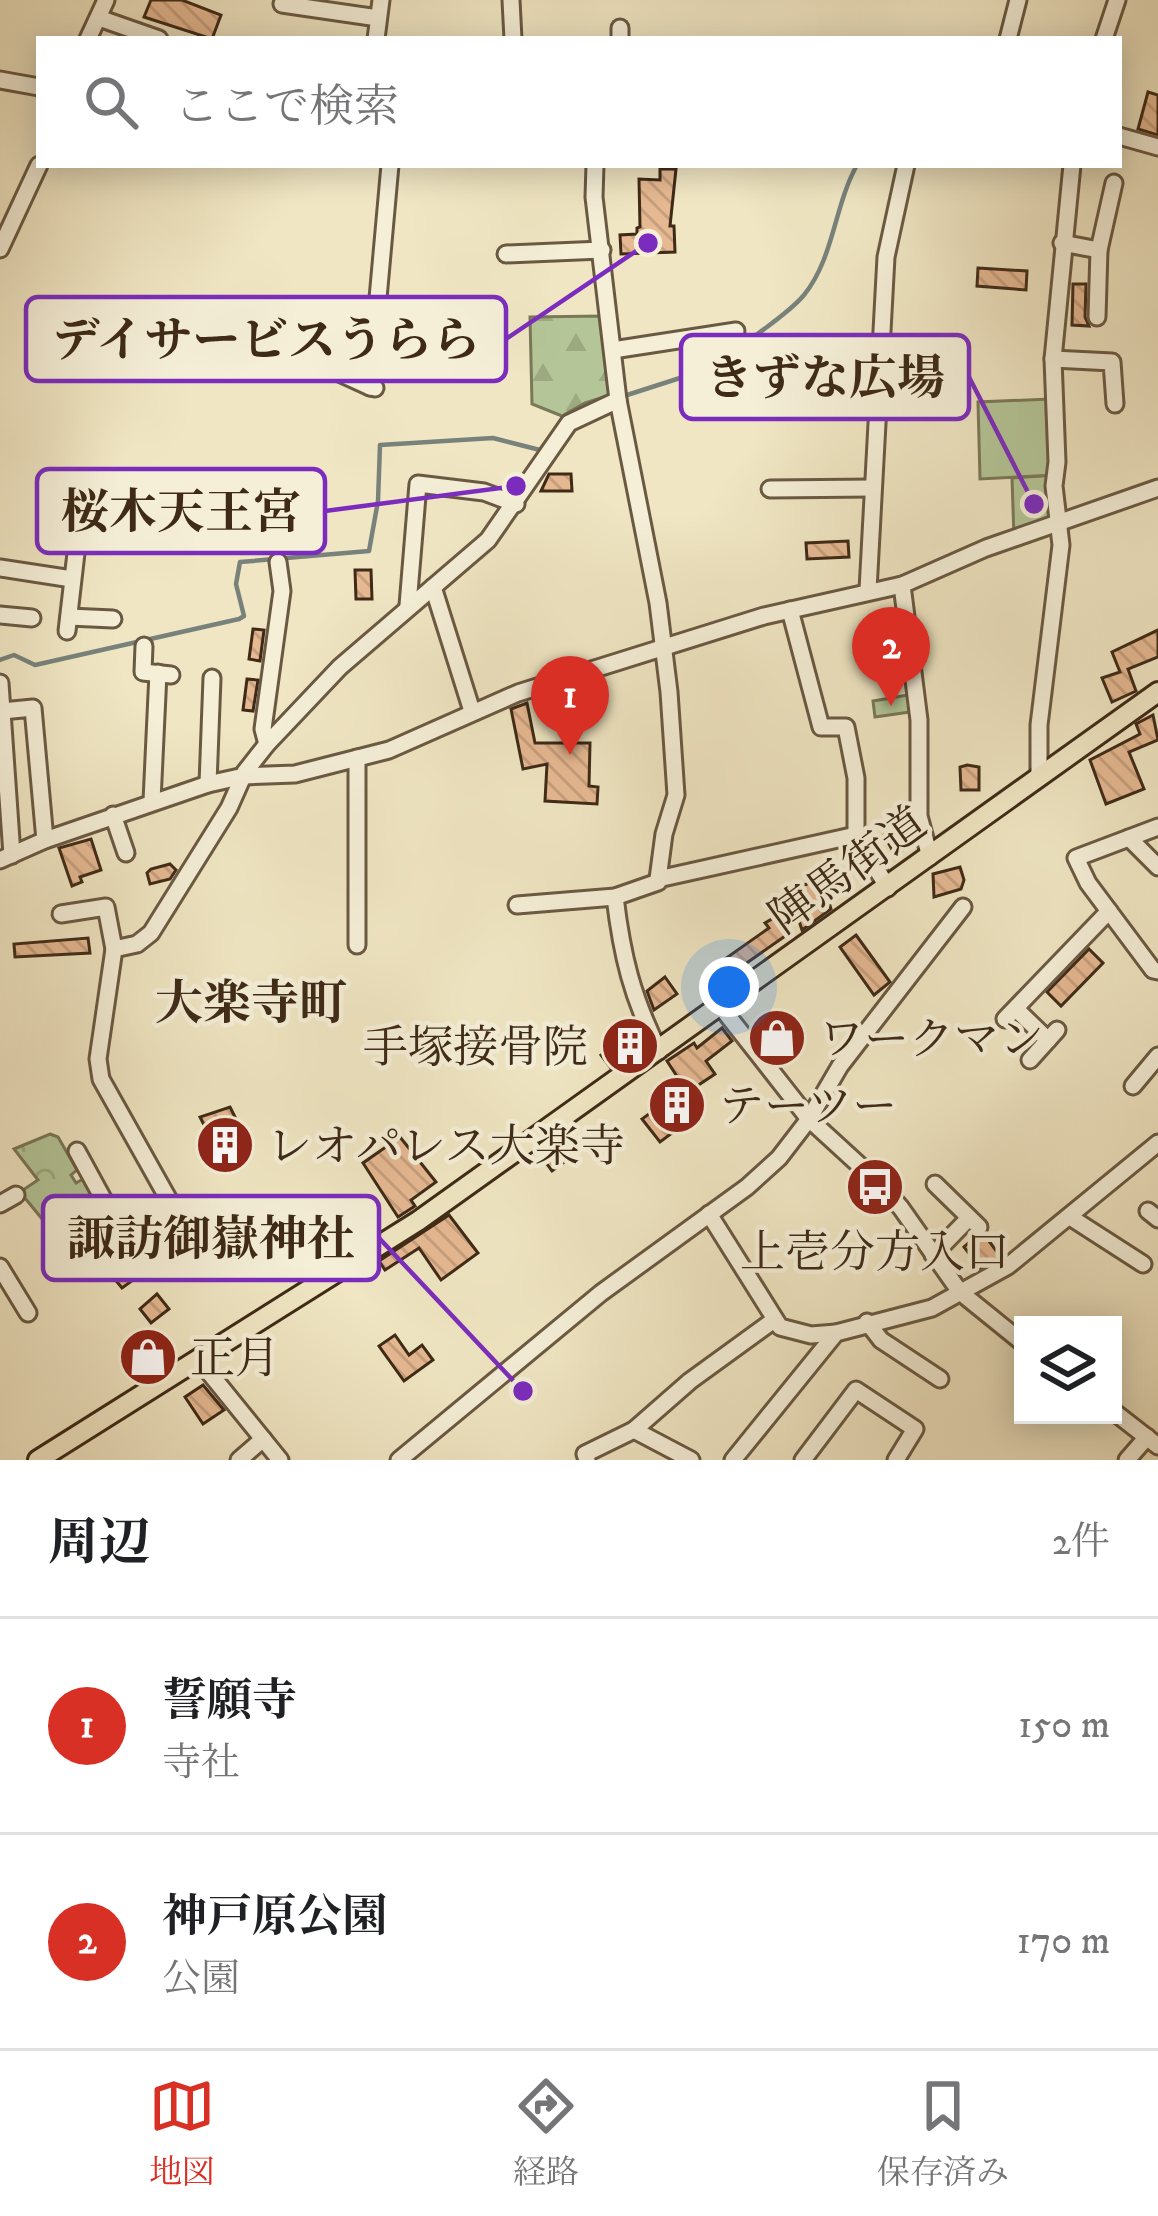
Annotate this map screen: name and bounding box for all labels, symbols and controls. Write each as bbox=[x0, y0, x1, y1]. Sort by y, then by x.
search box bbox=[36, 36, 1122, 168]
icon: search bbox=[78, 69, 144, 135]
text: ここで検索 bbox=[174, 80, 399, 136]
callout: デイサービスうらら bbox=[26, 297, 506, 381]
text: デイサービスうらら bbox=[52, 312, 480, 372]
callout: きずな広場 bbox=[681, 335, 969, 419]
text: きずな広場 bbox=[705, 350, 945, 410]
callout: 桜木天王宮 bbox=[37, 469, 325, 553]
text: 桜木天王宮 bbox=[61, 484, 301, 544]
pin: 2 bbox=[852, 607, 930, 706]
pin: 1 bbox=[531, 656, 609, 755]
street label: 陣馬街道 bbox=[759, 796, 938, 947]
your location bbox=[699, 957, 759, 1017]
district label: 大楽寺町 bbox=[155, 975, 347, 1035]
shop icon: ワークマン bbox=[746, 1007, 808, 1069]
place label: ワークマン bbox=[819, 1013, 1044, 1069]
building icon: 手塚接骨院 bbox=[599, 1015, 661, 1077]
place label: 手塚接骨院 bbox=[363, 1021, 588, 1077]
building icon: テーツー bbox=[646, 1074, 708, 1136]
place label: テーツー bbox=[719, 1080, 897, 1136]
building icon: レオパレス大楽寺 bbox=[194, 1114, 256, 1176]
place label: レオパレス大楽寺 bbox=[267, 1120, 625, 1176]
bus stop icon: 上壱分方入口 bbox=[844, 1156, 906, 1218]
callout: 諏訪御嶽神社 bbox=[43, 1196, 379, 1280]
text: 諏訪御嶽神社 bbox=[67, 1211, 355, 1271]
place label: 上壱分方入口 bbox=[740, 1226, 1010, 1282]
map controls bbox=[1014, 1316, 1122, 1424]
button: layers bbox=[1014, 1316, 1122, 1424]
shop icon: 正月 bbox=[117, 1326, 179, 1388]
place label: 正月 bbox=[190, 1332, 280, 1388]
text: 周辺 bbox=[48, 1512, 150, 1576]
text: 2件 bbox=[1052, 1518, 1110, 1567]
text: 誓願寺 bbox=[162, 1674, 297, 1730]
text: 1 bbox=[80, 1701, 94, 1750]
text: 150 m bbox=[1018, 1701, 1110, 1750]
text: 寺社 bbox=[162, 1739, 240, 1788]
text: 神戸原公園 bbox=[162, 1890, 387, 1946]
text: 2 bbox=[77, 1917, 97, 1966]
text: 170 m bbox=[1016, 1917, 1110, 1966]
text: 公園 bbox=[162, 1955, 240, 2004]
tab: 地図 bbox=[149, 2073, 215, 2194]
tab: 経路 bbox=[513, 2073, 579, 2194]
tab: 保存済み bbox=[877, 2073, 1009, 2194]

